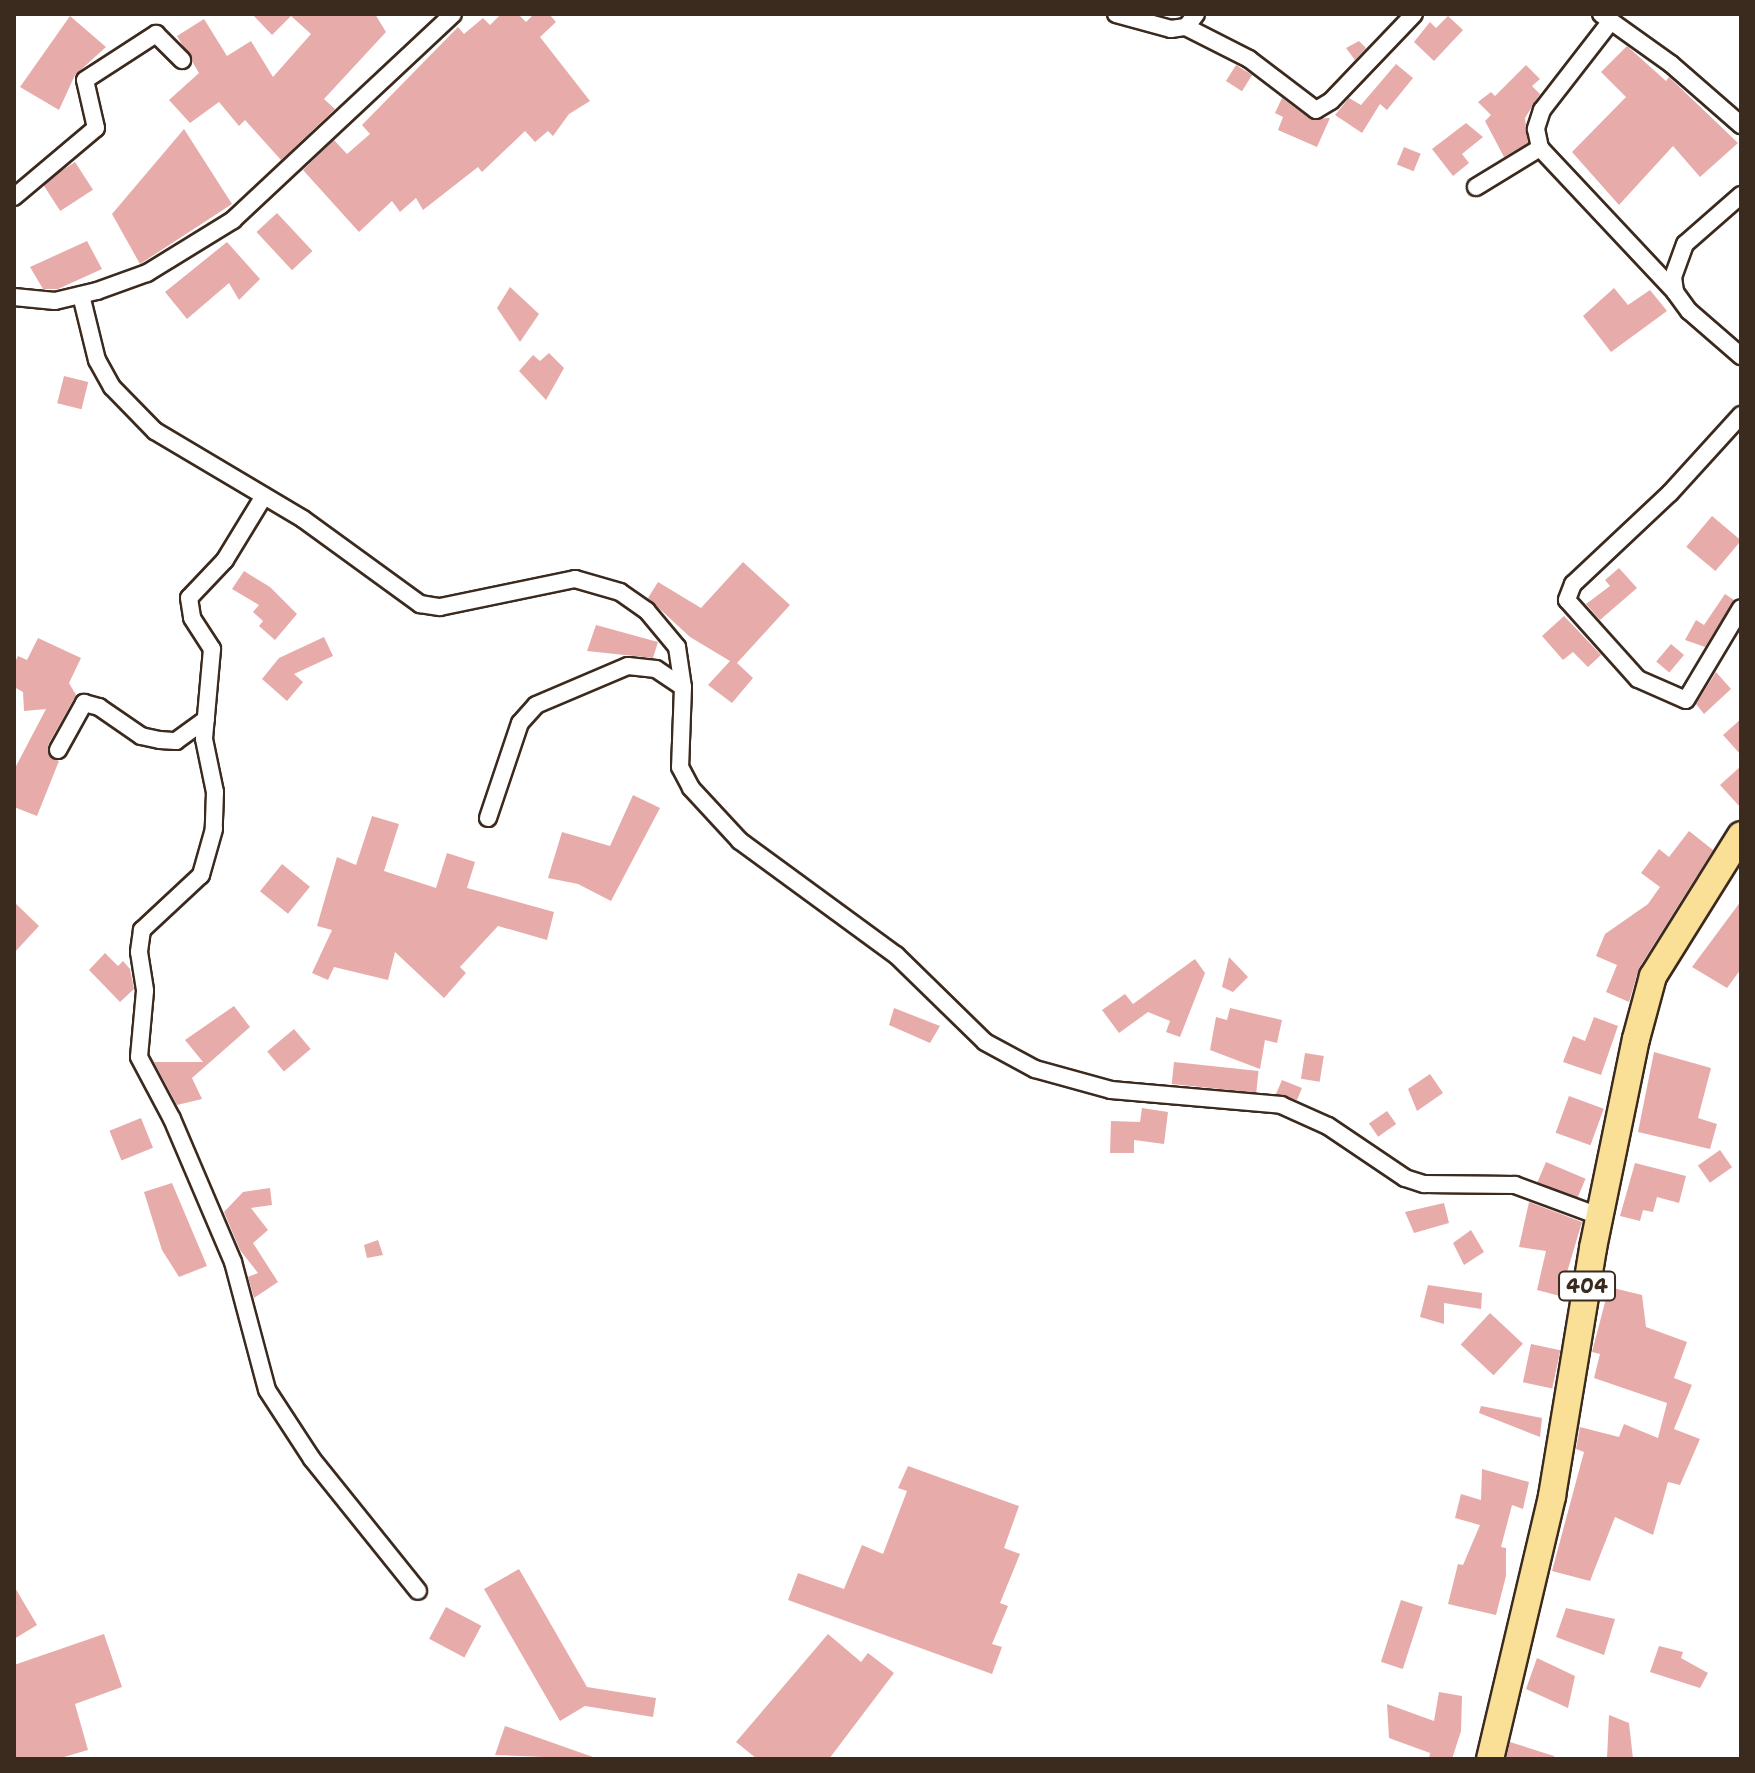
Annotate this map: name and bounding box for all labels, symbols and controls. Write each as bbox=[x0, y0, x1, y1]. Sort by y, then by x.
road number: 404 bbox=[1557, 1270, 1617, 1302]

